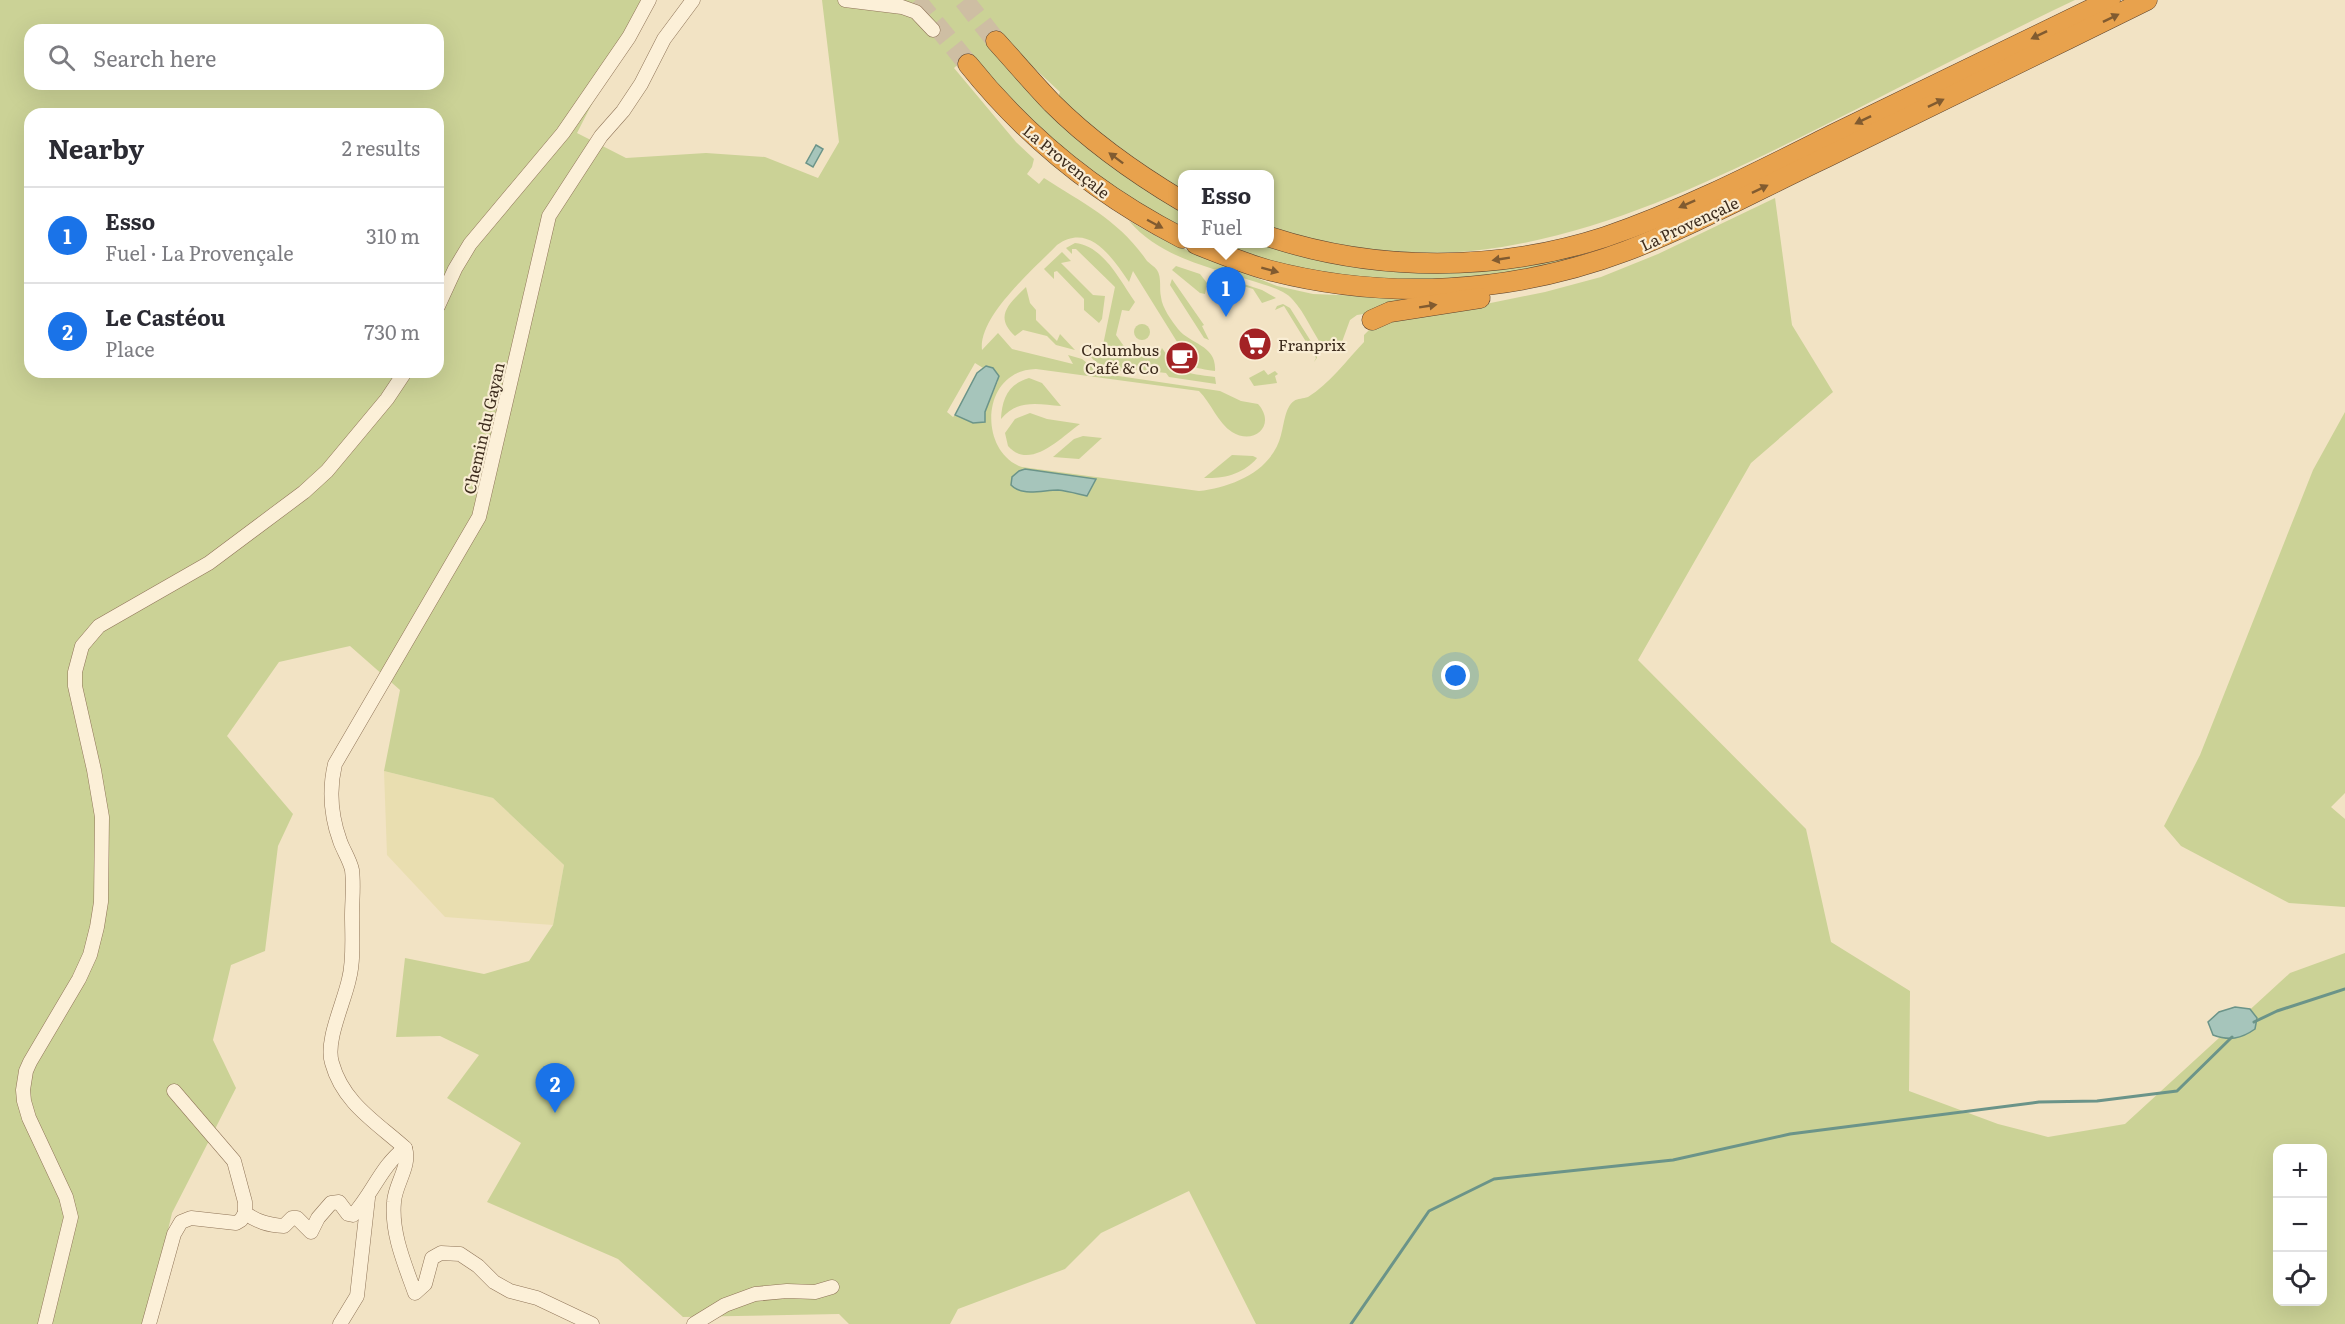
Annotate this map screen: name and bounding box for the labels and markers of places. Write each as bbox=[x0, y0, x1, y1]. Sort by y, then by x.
pin: 1 bbox=[1206, 268, 1246, 317]
supermarket icon: Franprix bbox=[1237, 326, 1273, 362]
place label: Franprix bbox=[1278, 332, 1347, 356]
place label: Columbus Café & Co bbox=[1081, 337, 1159, 379]
cafe icon: Columbus Café & Co bbox=[1164, 340, 1200, 376]
pin: 2 bbox=[536, 1064, 574, 1113]

